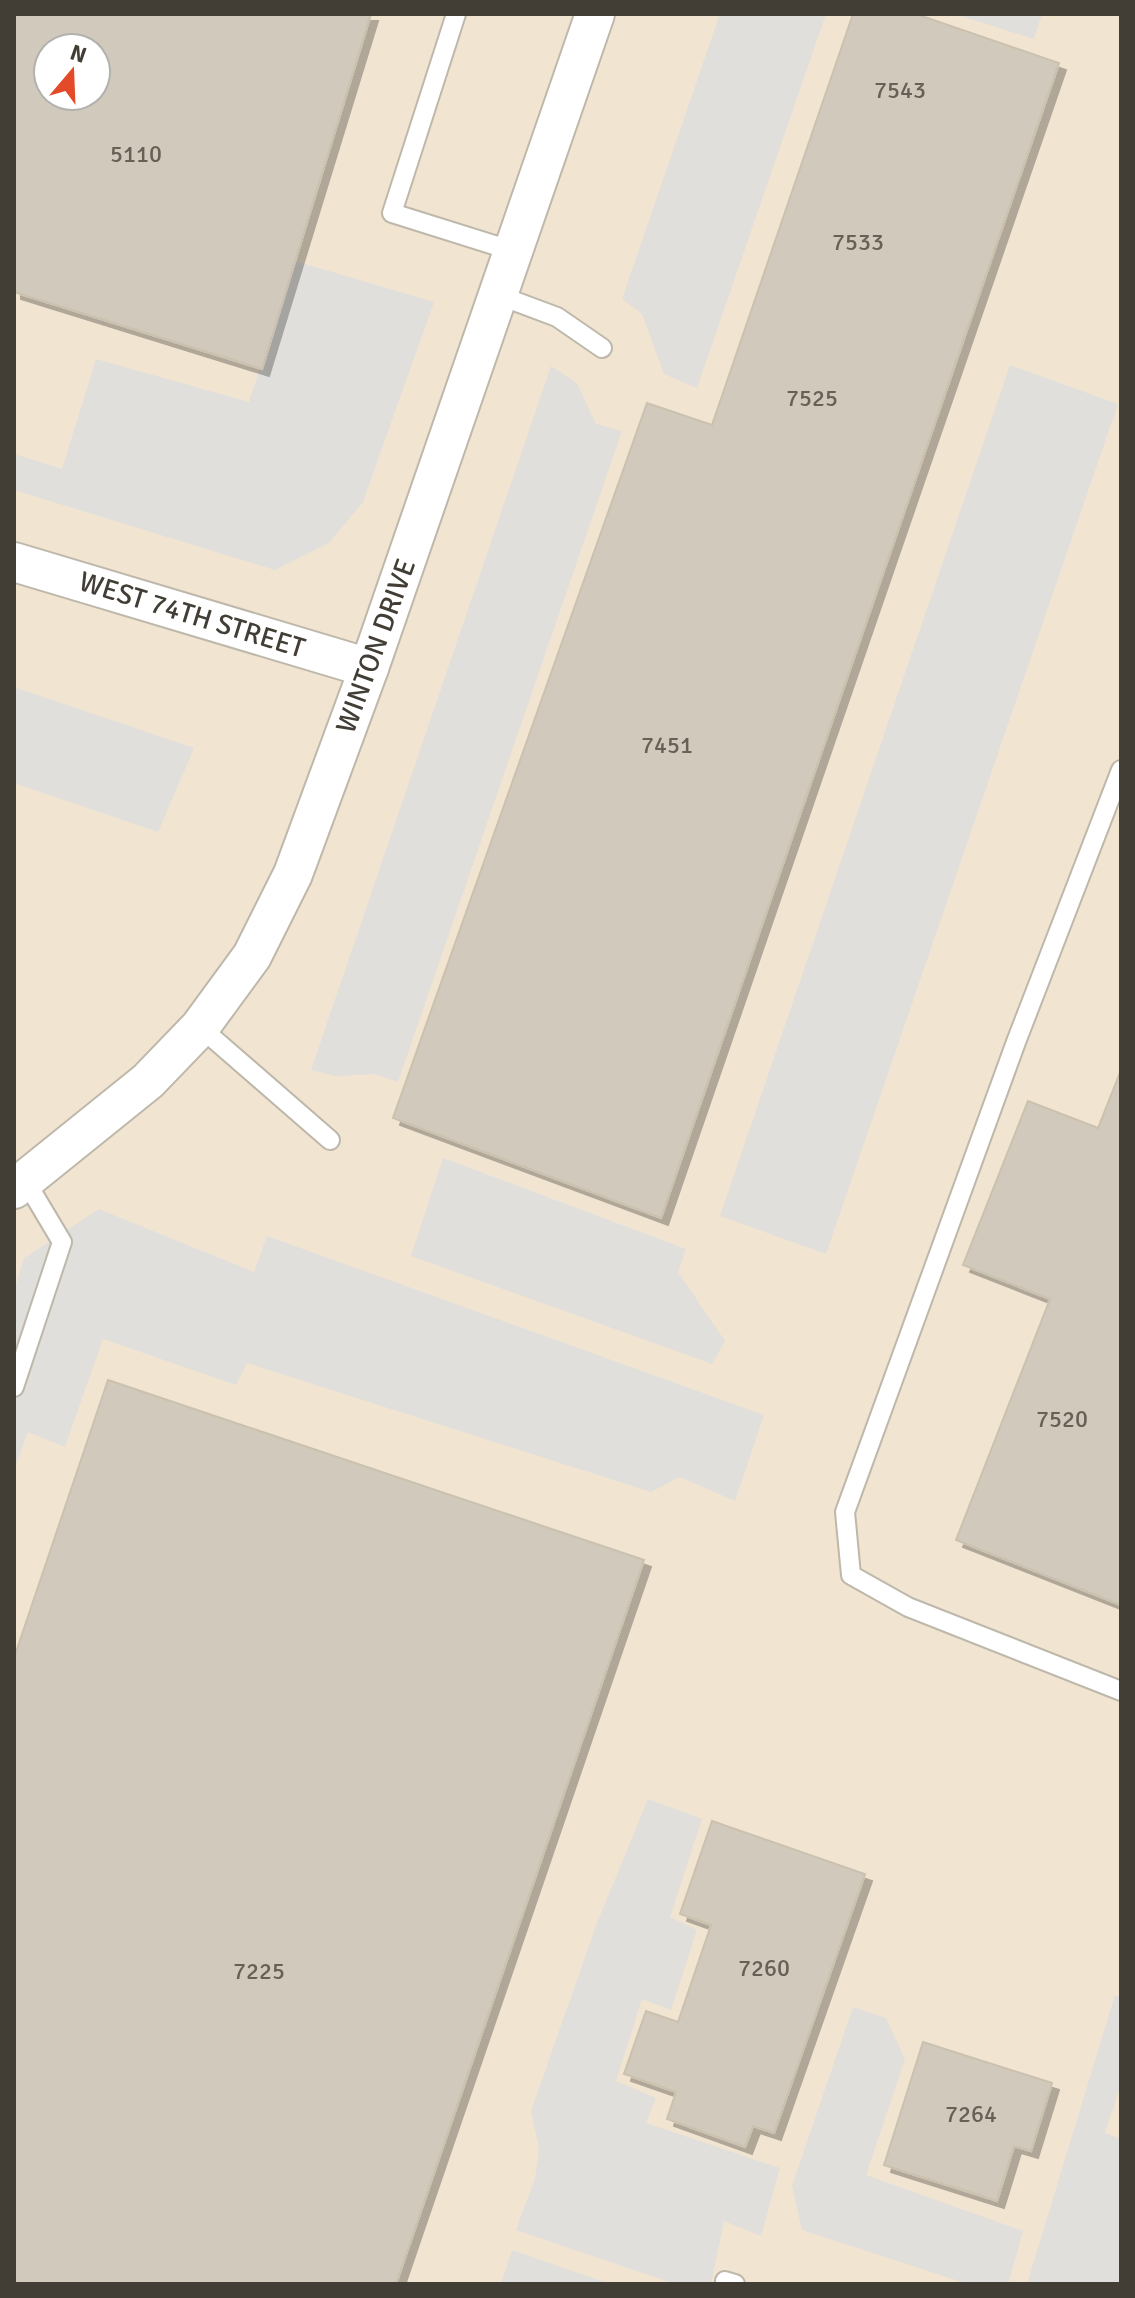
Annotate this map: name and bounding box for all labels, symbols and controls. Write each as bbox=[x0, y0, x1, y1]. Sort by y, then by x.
north arrow bbox=[32, 32, 112, 112]
text: N bbox=[67, 38, 90, 69]
house number: 7543 bbox=[874, 75, 926, 105]
house number: 5110 bbox=[110, 139, 162, 169]
house number: 7533 bbox=[832, 227, 884, 257]
house number: 7525 bbox=[786, 383, 838, 413]
street label: WINTON DRIVE bbox=[329, 554, 423, 738]
street label: WEST 74TH STREET bbox=[75, 564, 309, 666]
house number: 7451 bbox=[641, 730, 693, 760]
house number: 7520 bbox=[1036, 1404, 1088, 1434]
house number: 7260 bbox=[738, 1953, 790, 1983]
house number: 7225 bbox=[233, 1956, 285, 1986]
house number: 7264 bbox=[945, 2099, 997, 2129]

